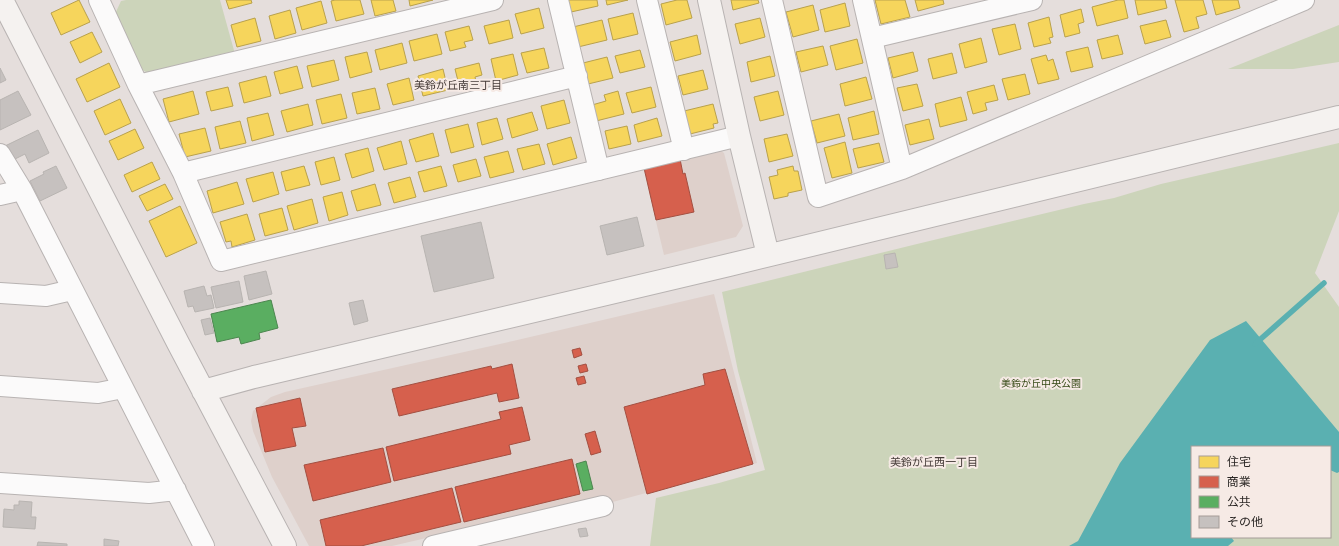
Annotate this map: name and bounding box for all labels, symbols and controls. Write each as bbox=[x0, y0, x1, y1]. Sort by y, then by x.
district label: 美鈴が丘南三丁目 bbox=[414, 78, 502, 92]
park label: 美鈴が丘中央公園 bbox=[1001, 377, 1081, 390]
legend bbox=[1191, 446, 1331, 538]
text: 住宅 bbox=[1227, 454, 1251, 469]
district label: 美鈴が丘西一丁目 bbox=[890, 455, 978, 469]
text: 商業 bbox=[1227, 474, 1251, 489]
text: 公共 bbox=[1227, 494, 1251, 509]
text: その他 bbox=[1227, 514, 1263, 529]

